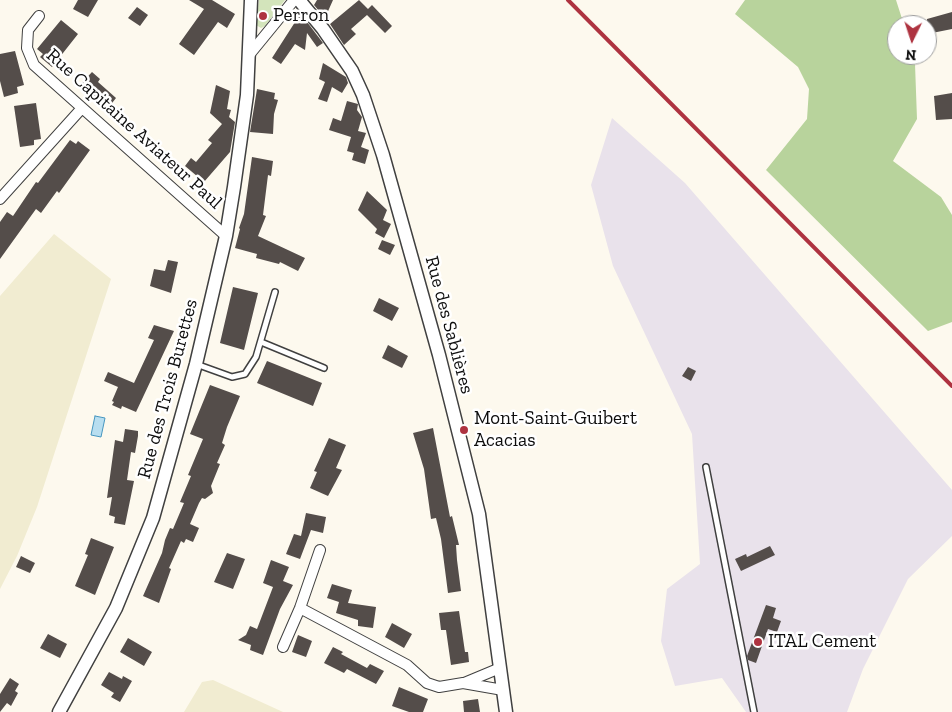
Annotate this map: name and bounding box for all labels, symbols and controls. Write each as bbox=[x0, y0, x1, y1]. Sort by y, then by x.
place label: Perron bbox=[273, 5, 329, 27]
marker: Perron bbox=[257, 10, 269, 22]
north arrow bbox=[887, 15, 937, 65]
street label: Rue Capitaine Aviateur Paul bbox=[41, 44, 227, 214]
text: N bbox=[905, 46, 917, 63]
street label: Rue des Sablières bbox=[420, 254, 478, 396]
street label: Rue des Trois Burettes bbox=[133, 297, 203, 481]
place label: Mont-Saint-Guibert Acacias bbox=[474, 408, 637, 452]
marker: Mont-Saint-Guibert Acacias bbox=[458, 424, 470, 436]
place label: ITAL Cement bbox=[768, 631, 876, 653]
marker: ITAL Cement bbox=[752, 636, 764, 648]

